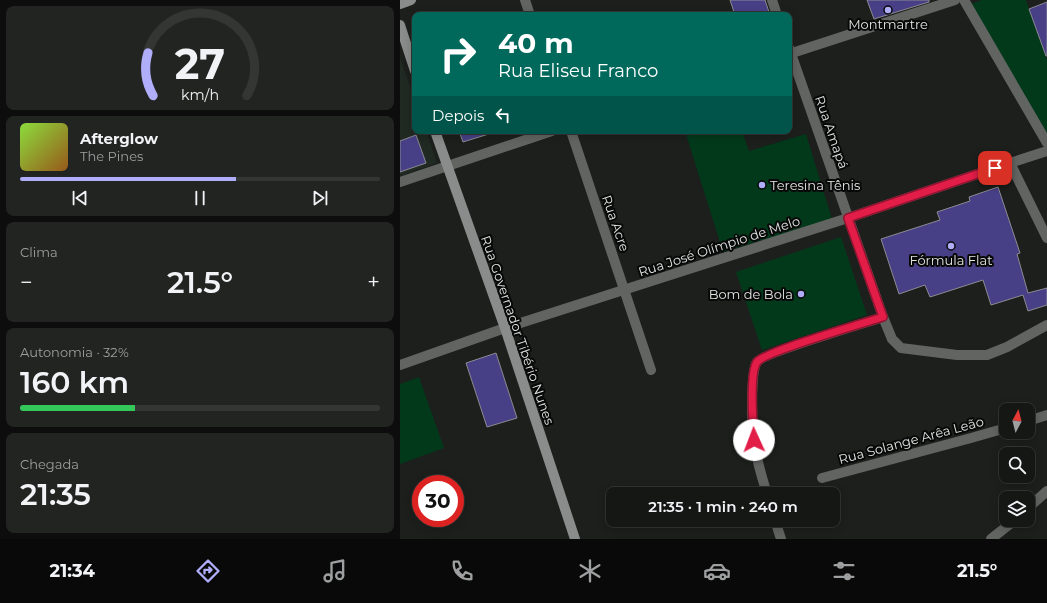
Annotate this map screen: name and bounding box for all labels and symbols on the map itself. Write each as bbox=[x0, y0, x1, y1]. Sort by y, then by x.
marker: Montmartre bbox=[883, 5, 893, 15]
place label: Montmartre bbox=[848, 16, 928, 32]
street label: Rua Amapá bbox=[812, 93, 852, 171]
pin bbox=[978, 151, 1012, 185]
place label: Teresina Tênis bbox=[770, 177, 860, 193]
marker: Teresina Tênis bbox=[757, 180, 767, 190]
street label: Rua Acre bbox=[599, 193, 633, 253]
street label: Rua José Olímpio de Melo bbox=[636, 212, 802, 280]
street label: Rua Governador Tibério Nunes bbox=[478, 233, 558, 427]
marker: Fórmula Flat bbox=[946, 241, 956, 251]
place label: Fórmula Flat bbox=[909, 252, 993, 268]
place label: Bom de Bola bbox=[709, 286, 793, 302]
marker: Bom de Bola bbox=[796, 289, 806, 299]
north arrow bbox=[999, 403, 1035, 439]
street label: Rua Solange Arêa Leão bbox=[837, 413, 985, 467]
position arrow bbox=[733, 419, 775, 461]
speed limit sign: 30 bbox=[412, 475, 464, 527]

